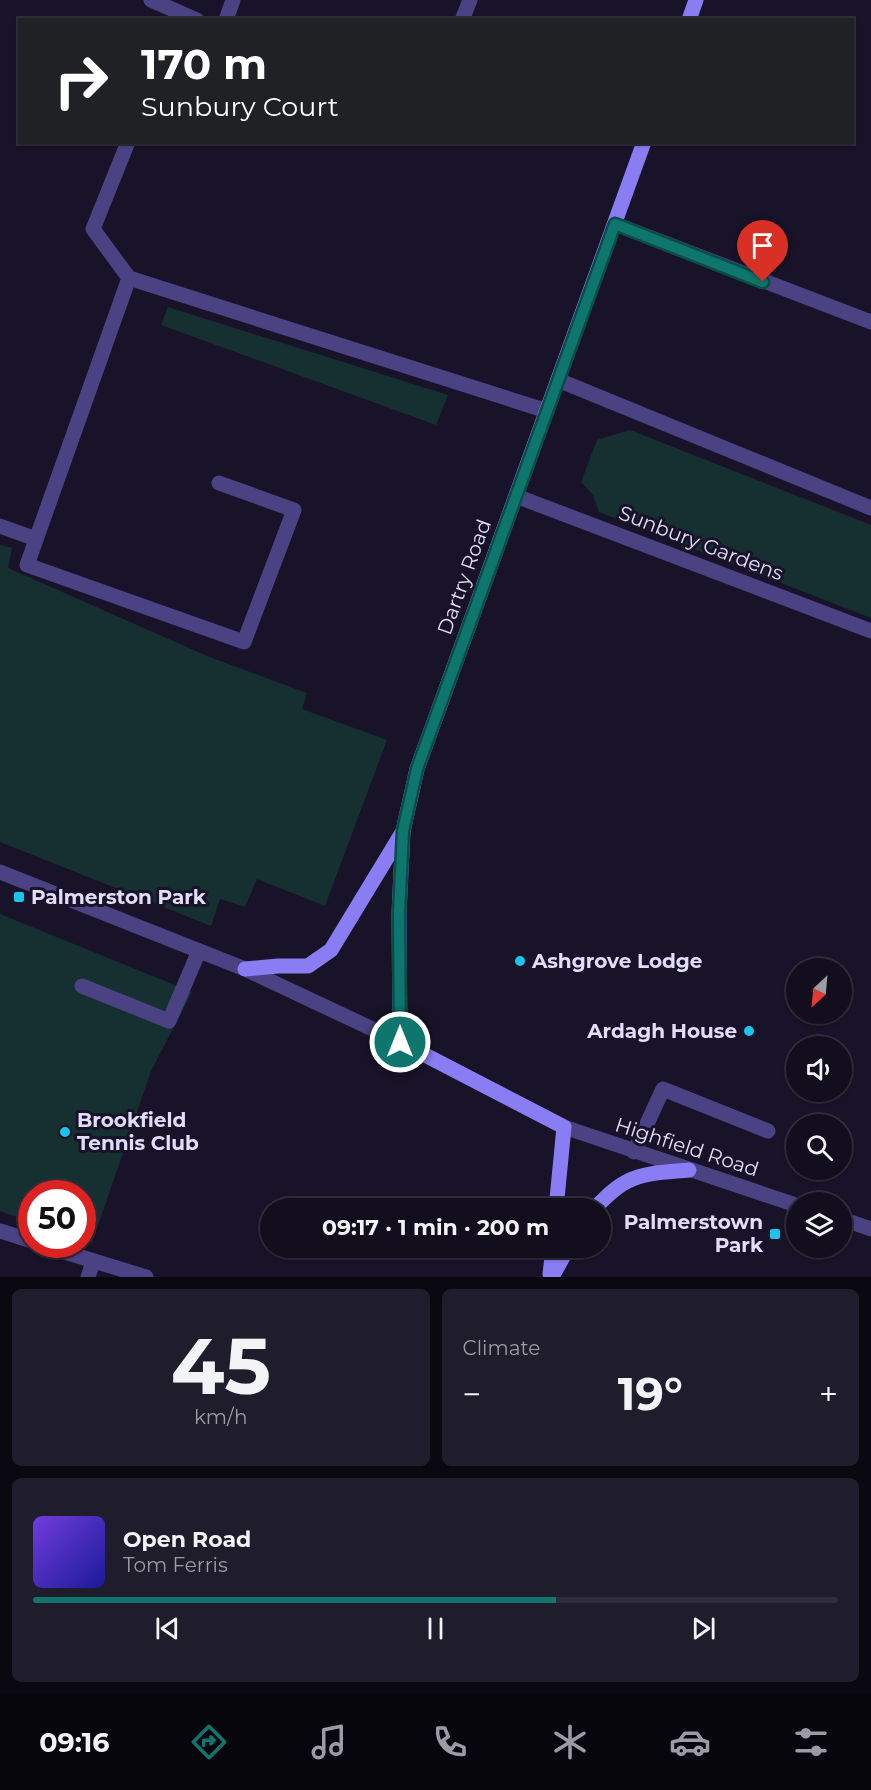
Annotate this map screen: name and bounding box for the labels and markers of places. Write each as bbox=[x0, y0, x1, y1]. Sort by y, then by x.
pin bbox=[737, 220, 788, 282]
place label: Palmerston Park bbox=[31, 885, 207, 909]
marker: Palmerston Park bbox=[12, 890, 26, 904]
place label: Ashgrove Lodge bbox=[531, 949, 703, 973]
marker: Ashgrove Lodge bbox=[513, 954, 527, 968]
place label: Ardagh House bbox=[586, 1019, 737, 1043]
marker: Ardagh House bbox=[742, 1024, 756, 1038]
place label: Brookfield Tennis Club bbox=[77, 1108, 199, 1155]
marker: Brookfield Tennis Club bbox=[58, 1125, 72, 1139]
place label: Palmerstown Park bbox=[624, 1210, 764, 1257]
marker: Palmerstown Park bbox=[768, 1227, 782, 1241]

